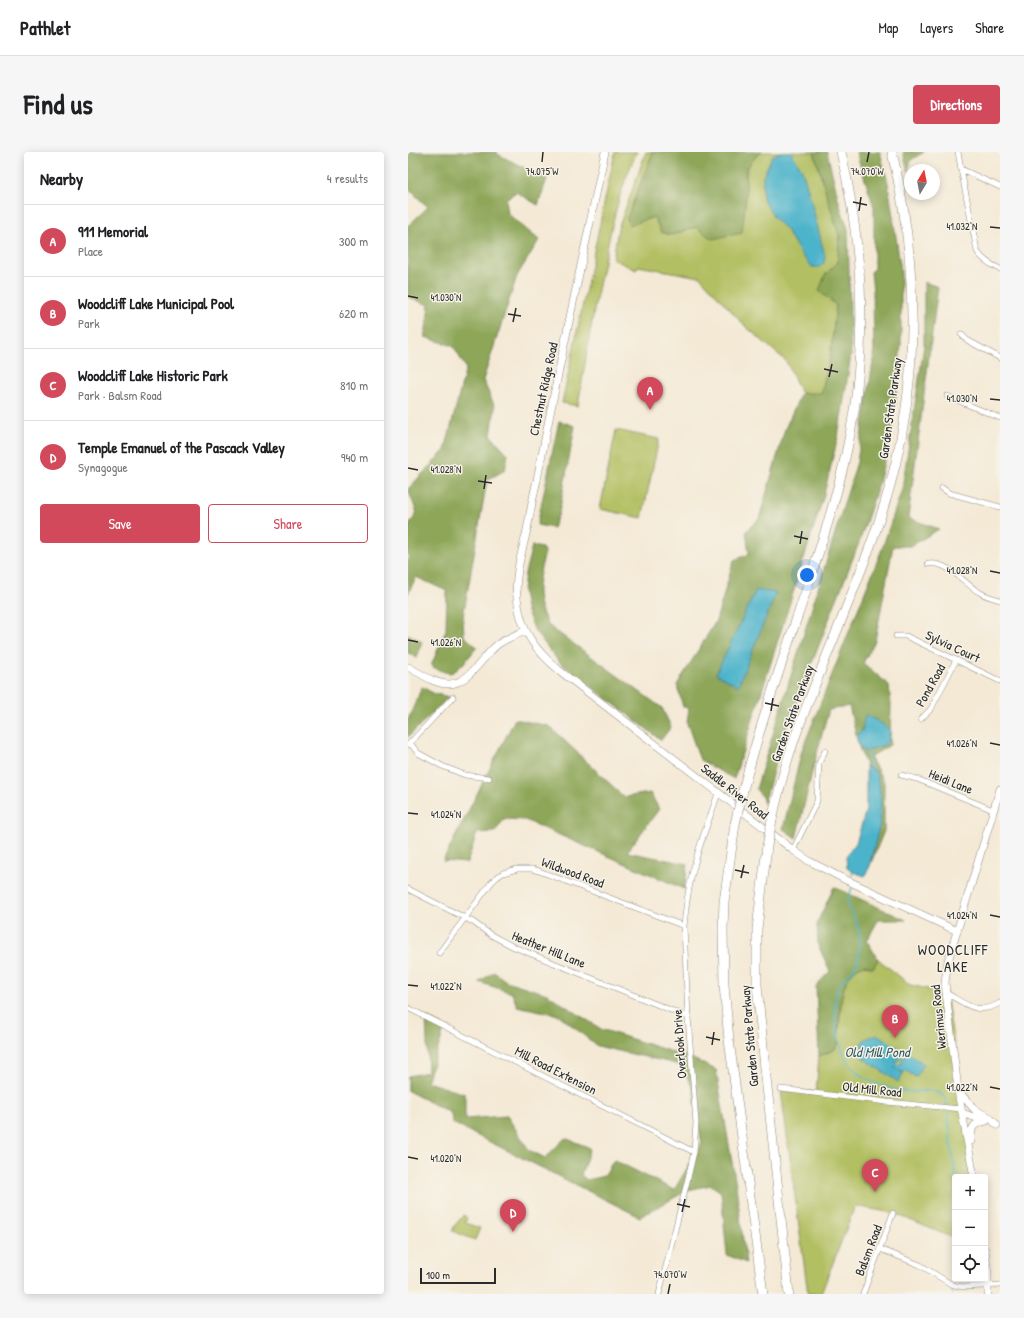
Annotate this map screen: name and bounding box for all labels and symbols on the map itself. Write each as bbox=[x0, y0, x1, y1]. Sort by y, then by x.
north arrow bbox=[904, 164, 940, 200]
text: 74.075°W bbox=[526, 165, 559, 178]
text: 74.070°W bbox=[850, 165, 884, 178]
text: 41.032°N bbox=[947, 220, 977, 233]
text: 41.030°N bbox=[431, 291, 461, 304]
street label: Chestnut Ridge Road bbox=[524, 341, 562, 437]
street label: Garden State Parkway bbox=[874, 356, 906, 460]
pin: A bbox=[637, 377, 663, 410]
text: 41.030°N bbox=[947, 392, 977, 405]
text: 41.028°N bbox=[431, 463, 461, 476]
text: 41.028°N bbox=[947, 564, 977, 577]
your location bbox=[797, 565, 817, 585]
street label: Sylvia Court bbox=[923, 626, 984, 667]
text: 41.026°N bbox=[431, 636, 461, 649]
street label: Pond Road bbox=[911, 660, 949, 710]
street label: Garden State Parkway bbox=[766, 662, 818, 764]
text: 41.026°N bbox=[947, 737, 977, 750]
street label: Saddle River Road bbox=[697, 759, 773, 823]
street label: Heidi Lane bbox=[926, 764, 976, 798]
text: 41.024°N bbox=[431, 808, 461, 821]
street label: Wildwood Road bbox=[539, 852, 607, 892]
text: 41.024°N bbox=[947, 909, 977, 922]
street label: Heather Hill Lane bbox=[509, 926, 589, 972]
district label: WOODCLIFF LAKE bbox=[918, 939, 988, 977]
text: 41.022°N bbox=[431, 980, 462, 993]
street label: Garden State Parkway bbox=[736, 984, 762, 1088]
street label: Werimus Road bbox=[926, 984, 950, 1050]
pin: B bbox=[882, 1005, 908, 1038]
street label: Overlook Drive bbox=[668, 1009, 690, 1079]
street label: Mill Road Extension bbox=[512, 1042, 600, 1098]
water label: Old Mill Pond bbox=[844, 1042, 912, 1061]
street label: Old Mill Road bbox=[842, 1077, 902, 1101]
text: 41.022°N bbox=[947, 1081, 978, 1094]
text: 41.020°N bbox=[431, 1152, 461, 1165]
pin: C bbox=[862, 1159, 888, 1192]
pin: D bbox=[500, 1199, 526, 1232]
street label: Balsm Road bbox=[850, 1222, 886, 1278]
scale bar bbox=[420, 1266, 496, 1285]
text: 74.070°W bbox=[653, 1268, 687, 1281]

